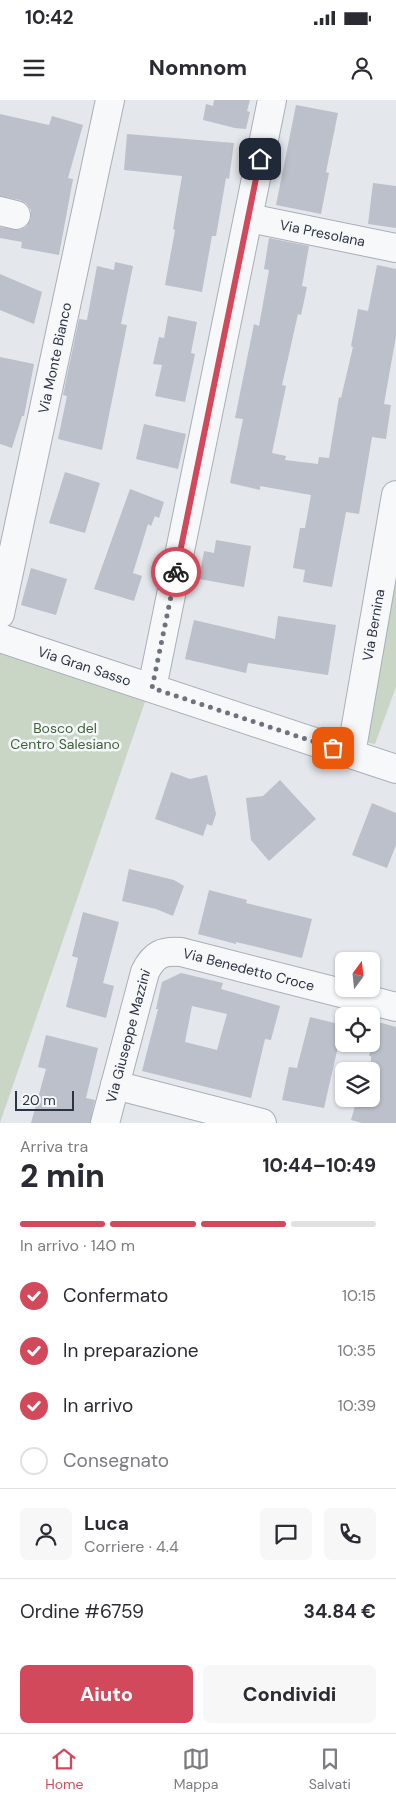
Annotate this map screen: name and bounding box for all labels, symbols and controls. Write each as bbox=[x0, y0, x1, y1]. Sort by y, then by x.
text: 10:42 bbox=[25, 5, 73, 30]
text: Nomnom bbox=[149, 53, 247, 82]
icon: menu bbox=[20, 54, 48, 82]
icon: person bbox=[348, 54, 376, 82]
pin bbox=[239, 138, 281, 180]
icon: home bbox=[246, 145, 274, 173]
street label: Via Presolana bbox=[278, 215, 367, 251]
street label: Via Monte Bianco bbox=[34, 301, 75, 415]
courier bbox=[151, 547, 201, 597]
icon: bike bbox=[162, 558, 190, 586]
street label: Via Bernina bbox=[358, 588, 389, 662]
street label: Via Gran Sasso bbox=[35, 642, 134, 690]
park label: Bosco del Centro Salesiano bbox=[10, 719, 120, 753]
pin bbox=[312, 727, 354, 769]
icon: bag bbox=[319, 734, 347, 762]
street label: Via Benedetto Croce bbox=[181, 944, 317, 995]
north arrow bbox=[335, 952, 380, 998]
map controls bbox=[335, 952, 380, 1107]
street label: Via Giuseppe Mazzini bbox=[102, 966, 154, 1105]
button: locate bbox=[335, 1007, 380, 1052]
button: layers bbox=[335, 1062, 380, 1107]
scale bar bbox=[15, 1088, 74, 1111]
text: 20 m bbox=[22, 1091, 56, 1109]
text: Arriva tra bbox=[20, 1136, 88, 1157]
text: 10:44–10:49 bbox=[263, 1153, 376, 1178]
text: 2 min bbox=[20, 1155, 105, 1197]
text: In arrivo · 140 m bbox=[20, 1235, 135, 1256]
icon: check bbox=[20, 1282, 48, 1310]
text: Confermato bbox=[63, 1283, 168, 1308]
text: 10:15 bbox=[342, 1285, 376, 1306]
icon: check bbox=[20, 1337, 48, 1365]
text: In preparazione bbox=[63, 1338, 199, 1363]
text: 10:35 bbox=[338, 1340, 376, 1361]
icon: check bbox=[20, 1392, 48, 1420]
text: In arrivo bbox=[63, 1393, 133, 1418]
text: 10:39 bbox=[338, 1395, 376, 1416]
text: Consegnato bbox=[63, 1448, 169, 1473]
button: person bbox=[20, 1508, 72, 1560]
button: chat bbox=[260, 1508, 312, 1560]
button: phone bbox=[324, 1508, 376, 1560]
text: Luca bbox=[84, 1511, 129, 1536]
text: Corriere · 4.4 bbox=[84, 1536, 179, 1557]
text: Ordine #6759 bbox=[20, 1599, 144, 1624]
text: 34.84 € bbox=[304, 1599, 376, 1624]
button: Aiuto bbox=[20, 1665, 193, 1723]
button: Condividi bbox=[203, 1665, 376, 1723]
tab: Home bbox=[45, 1745, 83, 1793]
tab: Mappa bbox=[174, 1745, 218, 1793]
tab: Salvati bbox=[309, 1745, 351, 1793]

